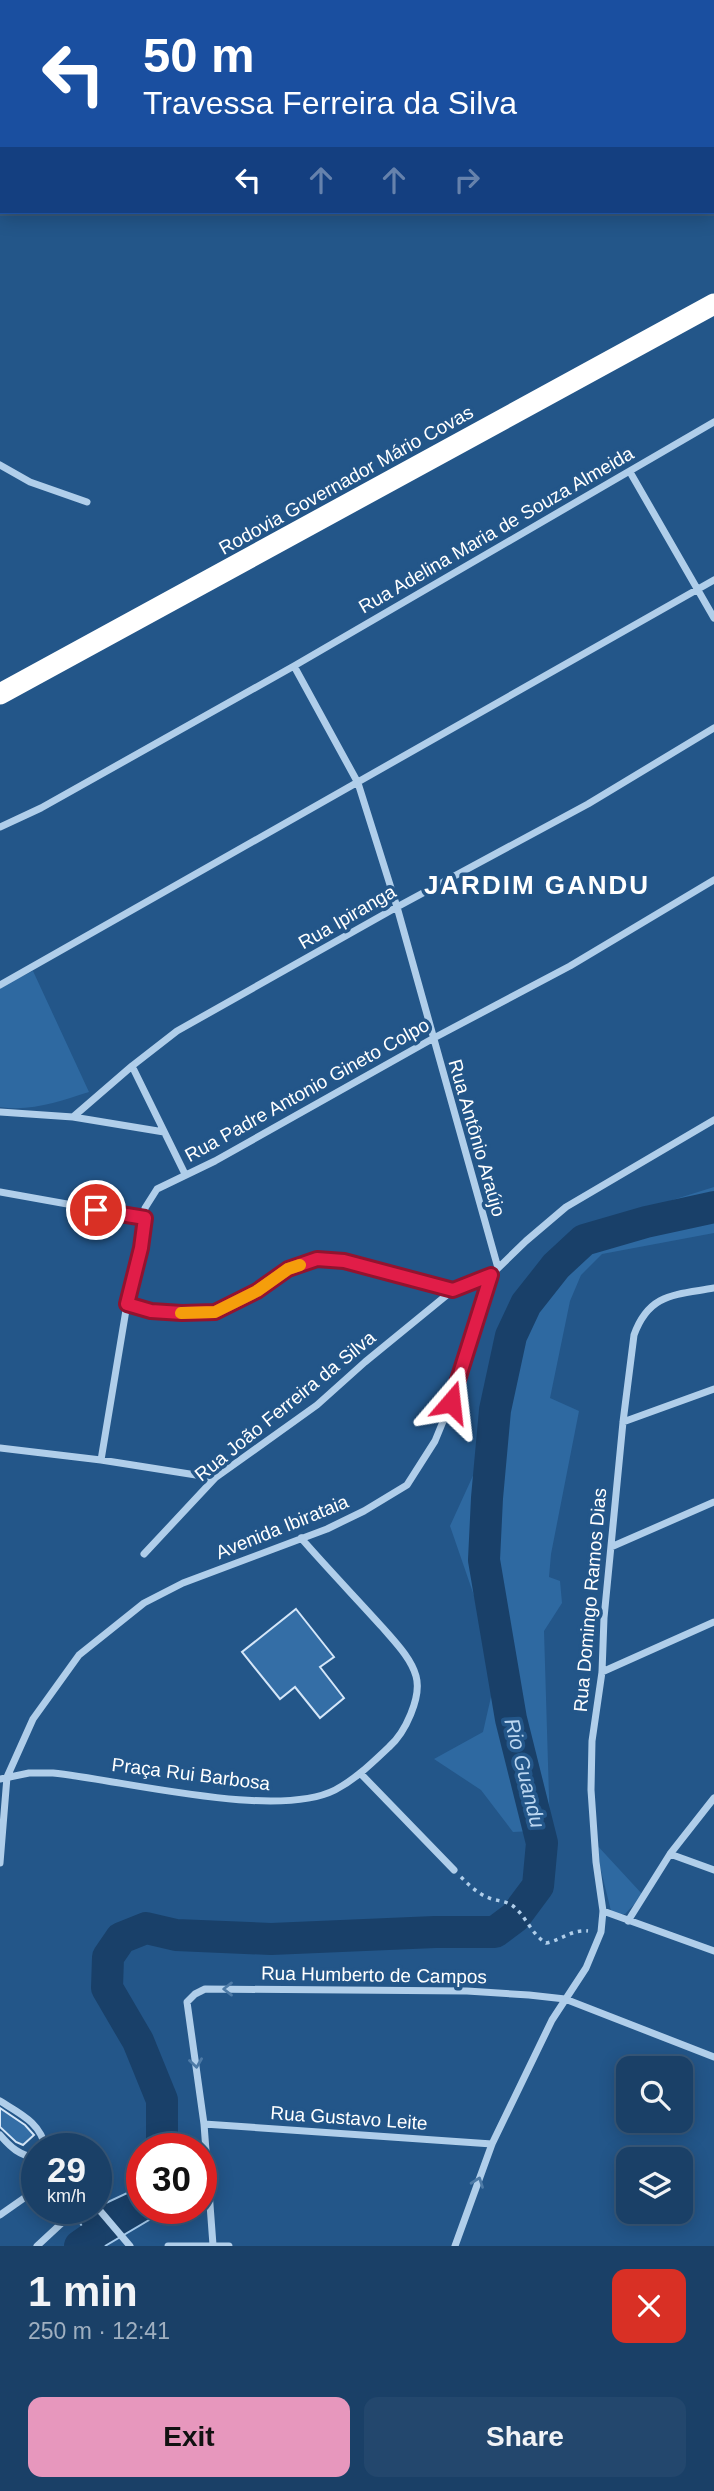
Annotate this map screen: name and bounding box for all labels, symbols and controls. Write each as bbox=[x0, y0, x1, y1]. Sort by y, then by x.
icon: left bbox=[28, 28, 119, 119]
text: 50 m bbox=[143, 28, 255, 82]
text: Travessa Ferreira da Silva bbox=[143, 85, 517, 121]
icon: left bbox=[229, 161, 267, 199]
icon: ahead bbox=[302, 161, 340, 199]
icon: ahead bbox=[375, 161, 413, 199]
icon: right bbox=[448, 161, 486, 199]
street label: Rodovia Governador Mário Covas bbox=[215, 401, 477, 559]
street label: Rua Adelina Maria de Souza Almeida bbox=[355, 442, 637, 618]
district label: JARDIM GANDU bbox=[424, 870, 650, 900]
street label: Rua Ipiranga bbox=[295, 880, 400, 953]
street label: Rua Padre Antonio Gineto Colpo bbox=[181, 1014, 433, 1166]
street label: Rua Antônio Araújo bbox=[444, 1057, 510, 1219]
pin bbox=[66, 1180, 126, 1240]
icon: arrive bbox=[77, 1191, 115, 1229]
street label: Rua João Ferreira da Silva bbox=[191, 1326, 380, 1485]
position arrow bbox=[414, 1365, 488, 1439]
street label: Rua Domingo Ramos Dias bbox=[570, 1487, 610, 1713]
street label: Avenida Ibirataia bbox=[213, 1491, 352, 1563]
water label: Rio Guandu bbox=[500, 1716, 550, 1830]
street label: Praça Rui Barbosa bbox=[111, 1754, 272, 1794]
street label: Rua Humberto de Campos bbox=[261, 1963, 487, 1987]
one-way arrow bbox=[222, 1981, 232, 1997]
map controls bbox=[616, 2056, 693, 2224]
button: search bbox=[616, 2056, 693, 2133]
one-way arrow bbox=[188, 2057, 203, 2069]
street label: Rua Gustavo Leite bbox=[270, 2102, 428, 2134]
speed limit sign: 30 bbox=[126, 2133, 217, 2224]
button: layers bbox=[616, 2147, 693, 2224]
text: 29 bbox=[47, 2150, 86, 2189]
one-way arrow bbox=[470, 2176, 484, 2188]
text: km/h bbox=[47, 2186, 86, 2206]
text: 1 min bbox=[28, 2268, 138, 2315]
button: close bbox=[612, 2269, 686, 2343]
text: 250 m · 12:41 bbox=[28, 2318, 170, 2344]
button: Exit bbox=[28, 2397, 350, 2477]
button: Share bbox=[364, 2397, 686, 2477]

